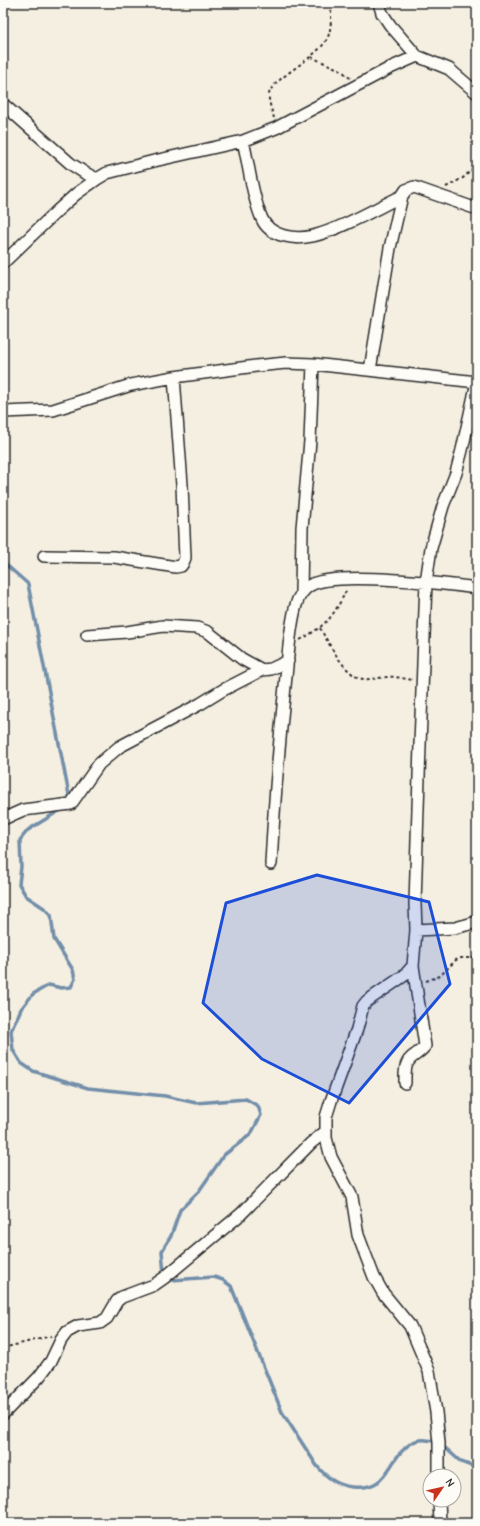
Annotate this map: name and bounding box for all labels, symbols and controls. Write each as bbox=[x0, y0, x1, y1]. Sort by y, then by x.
north arrow bbox=[422, 1468, 462, 1508]
text: N bbox=[442, 1476, 457, 1489]

